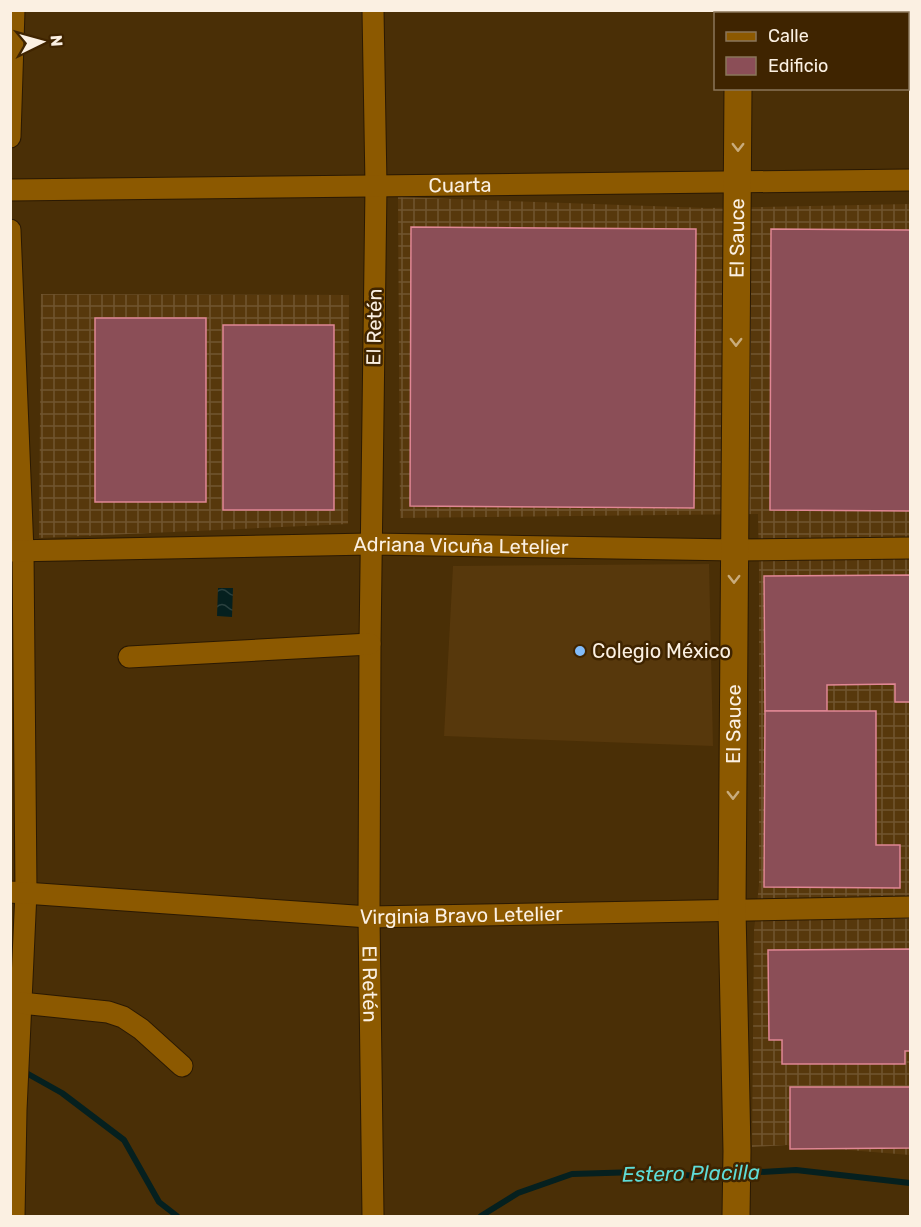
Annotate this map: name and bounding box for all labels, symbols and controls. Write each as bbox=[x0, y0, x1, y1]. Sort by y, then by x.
north arrow bbox=[12, 12, 72, 72]
legend bbox=[714, 12, 909, 90]
text: Calle bbox=[768, 25, 809, 47]
text: N bbox=[46, 34, 66, 47]
text: Edificio bbox=[768, 55, 828, 77]
one-way arrow bbox=[731, 142, 744, 151]
street label: Cuarta bbox=[428, 173, 492, 197]
street label: El Sauce bbox=[725, 198, 749, 278]
street label: El Retén bbox=[361, 288, 387, 366]
one-way arrow bbox=[730, 337, 742, 346]
street label: Adriana Vicuña Letelier bbox=[353, 532, 569, 559]
one-way arrow bbox=[728, 574, 741, 583]
place label: Colegio México bbox=[592, 639, 731, 663]
marker: Colegio México bbox=[573, 644, 587, 658]
street label: El Sauce bbox=[721, 684, 746, 764]
one-way arrow bbox=[727, 790, 739, 799]
street label: Virginia Bravo Letelier bbox=[359, 901, 563, 929]
street label: El Retén bbox=[357, 945, 382, 1023]
water label: Estero Placilla bbox=[622, 1159, 760, 1187]

